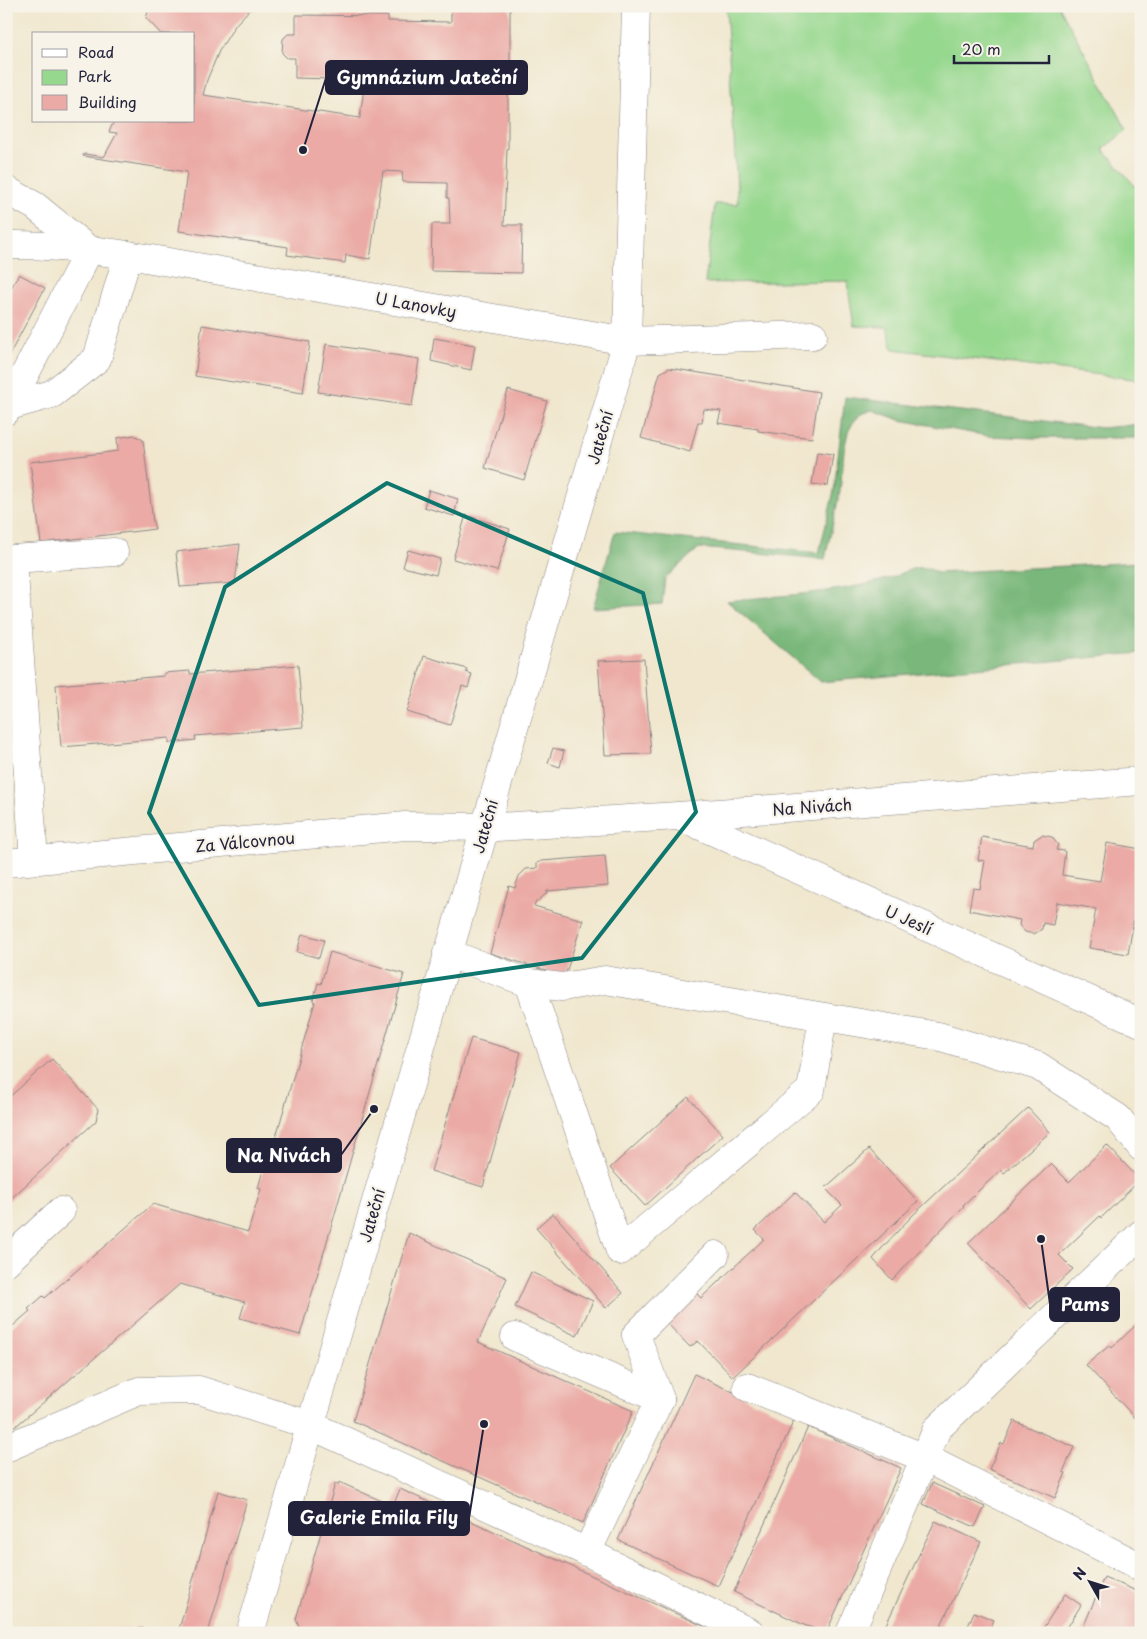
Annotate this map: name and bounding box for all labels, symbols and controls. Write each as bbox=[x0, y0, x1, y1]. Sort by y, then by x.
legend bbox=[32, 32, 195, 122]
scale bar bbox=[954, 32, 1050, 64]
text: 20 m bbox=[962, 37, 1001, 60]
text: Road bbox=[78, 40, 114, 63]
callout: Gymnázium Jateční bbox=[326, 61, 527, 94]
text: Gymnázium Jateční bbox=[337, 63, 519, 90]
text: Park bbox=[78, 64, 112, 87]
text: Building bbox=[78, 90, 137, 113]
street label: U Lanovky bbox=[373, 285, 459, 323]
street label: Jateční bbox=[580, 407, 618, 467]
street label: Na Nivách bbox=[771, 791, 853, 821]
street label: Jateční bbox=[465, 796, 503, 856]
street label: Za Válcovnou bbox=[194, 825, 296, 857]
street label: U Jeslí bbox=[881, 898, 937, 940]
callout: Na Nivách bbox=[227, 1139, 341, 1172]
text: Na Nivách bbox=[237, 1141, 331, 1168]
street label: Jateční bbox=[352, 1185, 390, 1245]
callout: Pams bbox=[1050, 1288, 1119, 1321]
text: Pams bbox=[1061, 1290, 1109, 1317]
callout: Galerie Emila Fily bbox=[289, 1502, 469, 1535]
text: Galerie Emila Fily bbox=[300, 1503, 458, 1530]
north arrow bbox=[1064, 1556, 1114, 1606]
text: N bbox=[1068, 1563, 1091, 1584]

